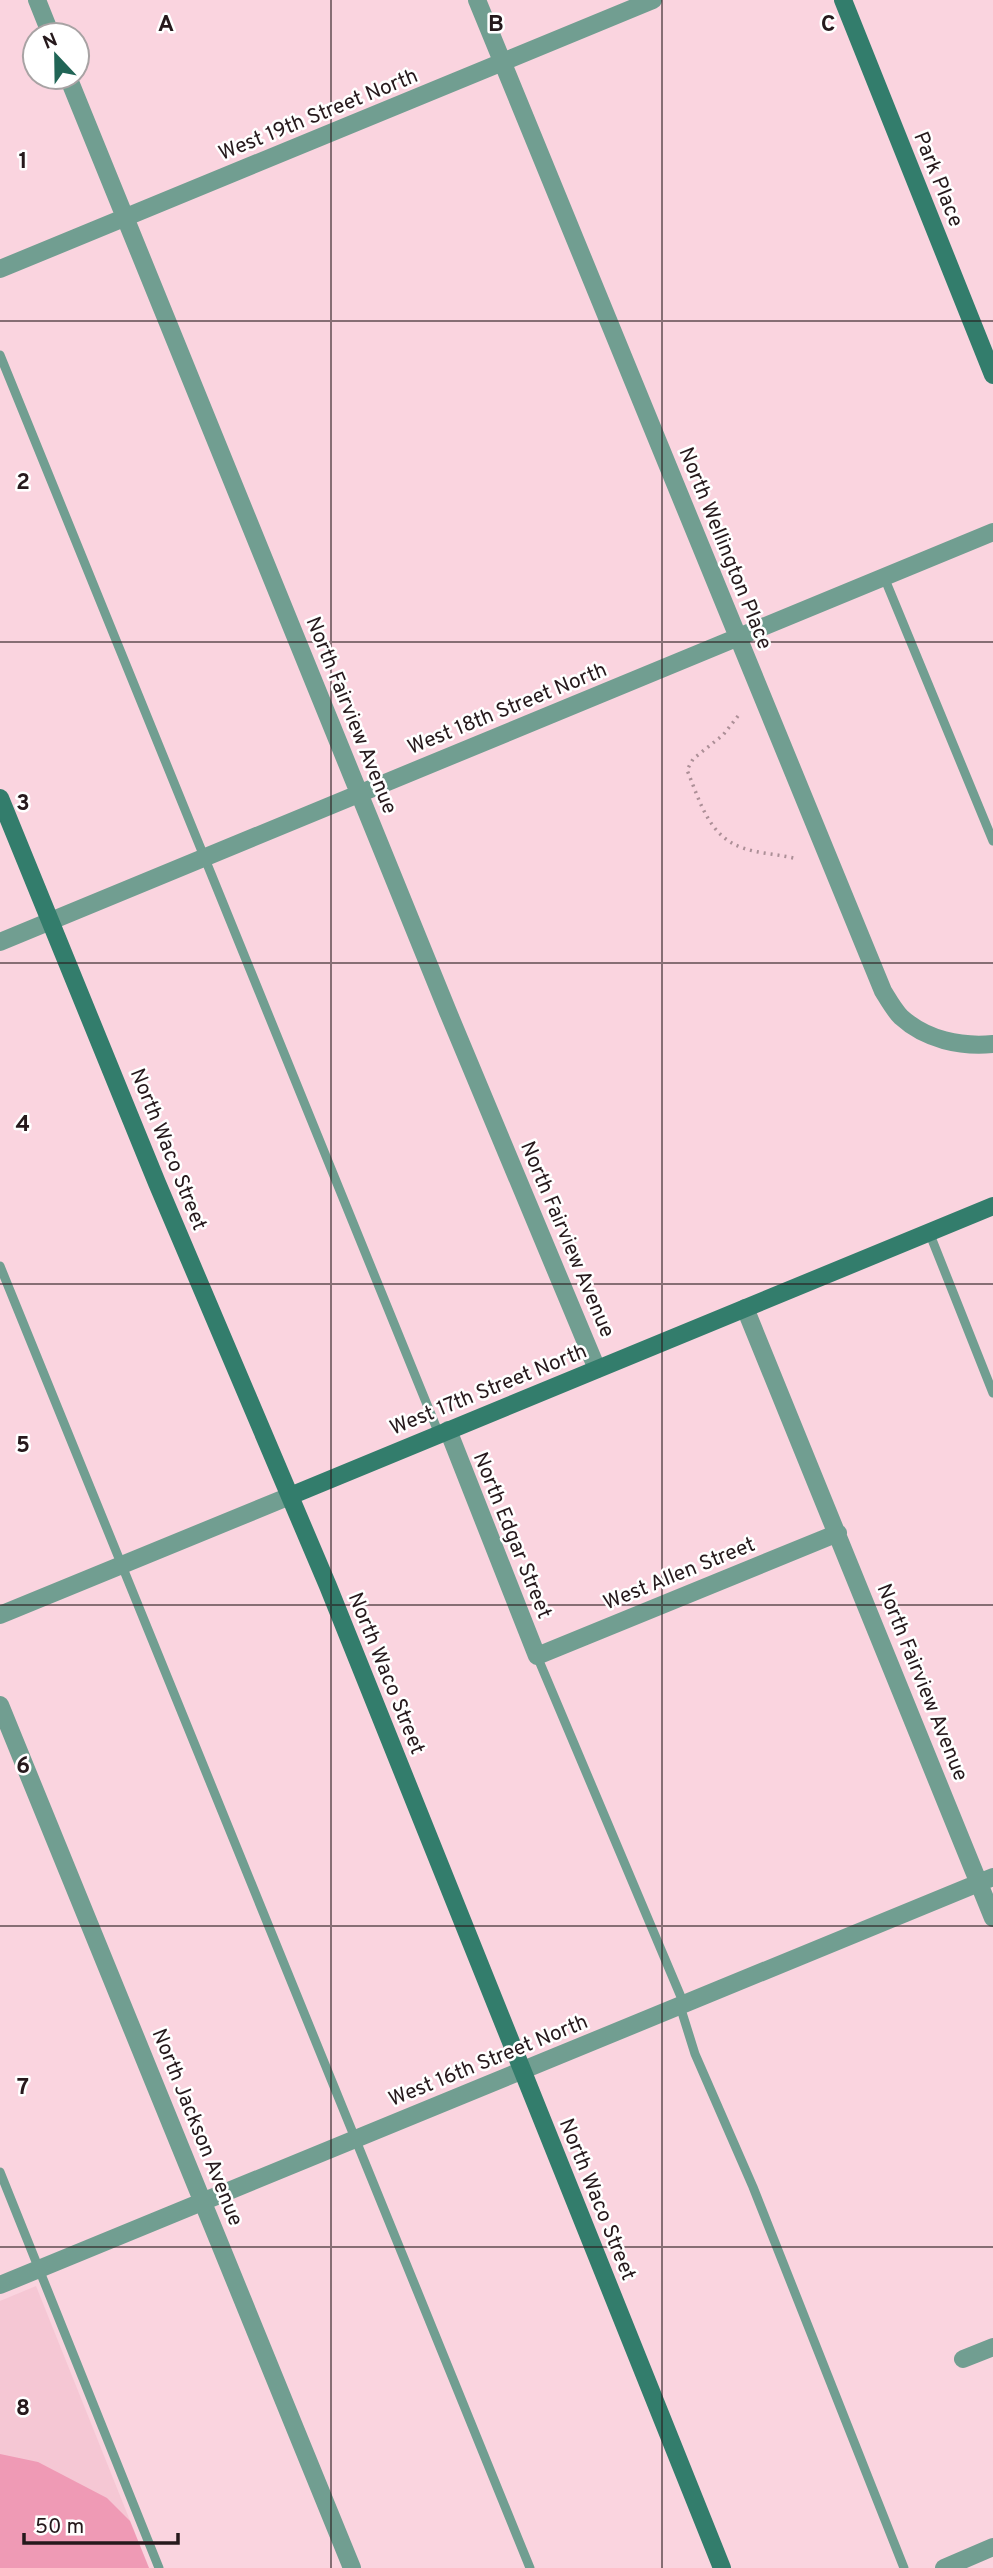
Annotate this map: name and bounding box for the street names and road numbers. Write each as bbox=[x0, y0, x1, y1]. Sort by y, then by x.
street label: West 19th Street North bbox=[215, 63, 422, 168]
street label: Park Place bbox=[906, 128, 969, 231]
street label: North Wellington Place bbox=[672, 443, 778, 654]
street label: North Fairview Avenue bbox=[299, 613, 403, 818]
street label: West 18th Street North bbox=[404, 657, 611, 762]
street label: North Waco Street bbox=[123, 1065, 212, 1235]
street label: North Fairview Avenue bbox=[513, 1137, 620, 1342]
street label: West 17th Street North bbox=[386, 1338, 591, 1442]
street label: North Edgar Street bbox=[466, 1448, 557, 1623]
street label: West Allen Street bbox=[600, 1532, 759, 1617]
street label: North Fairview Avenue bbox=[870, 1580, 974, 1785]
street label: North Waco Street bbox=[341, 1589, 430, 1759]
street label: West 16th Street North bbox=[385, 2009, 592, 2114]
street label: North Jackson Avenue bbox=[145, 2025, 249, 2230]
street label: North Waco Street bbox=[552, 2115, 641, 2285]

